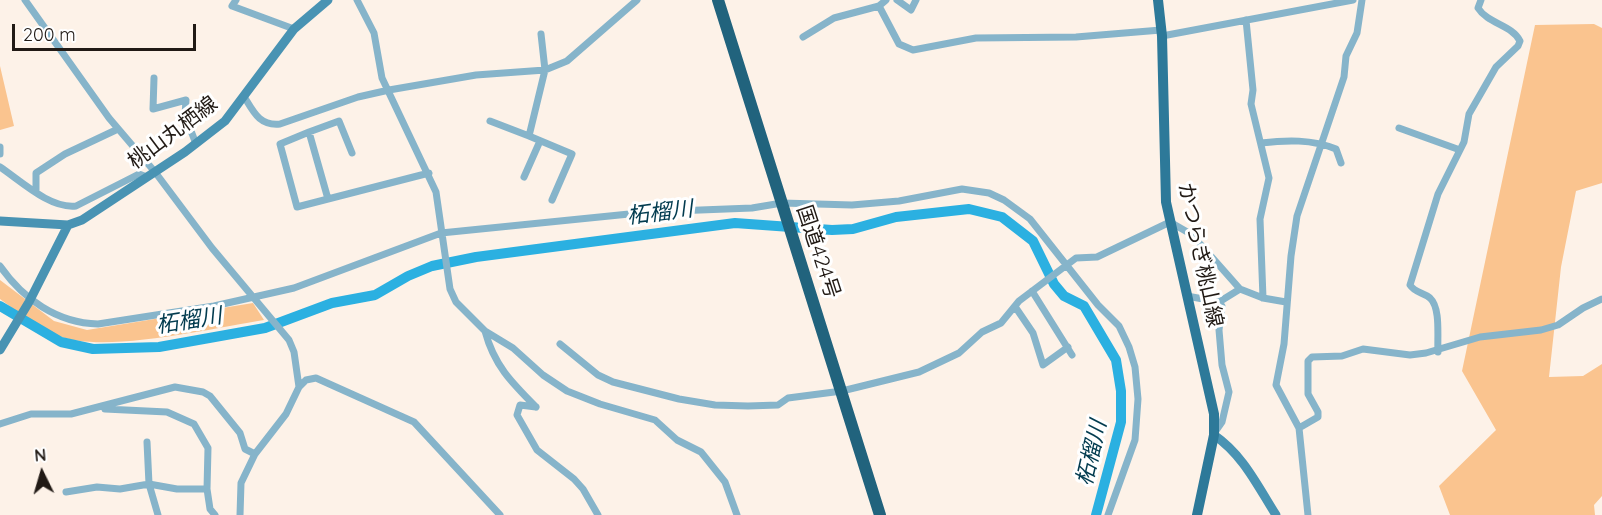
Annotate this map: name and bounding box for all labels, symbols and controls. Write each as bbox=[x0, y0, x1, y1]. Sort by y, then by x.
scale bar bbox=[15, 12, 200, 50]
text: 200 m bbox=[23, 23, 76, 46]
street label: 桃山丸栖線 bbox=[123, 91, 223, 175]
street label: かつらぎ桃山線 bbox=[1172, 180, 1228, 330]
water label: 柘榴川 bbox=[626, 196, 694, 230]
street label: 国道424号 bbox=[791, 202, 845, 302]
water label: 柘榴川 bbox=[154, 303, 224, 339]
water label: 柘榴川 bbox=[1072, 418, 1112, 488]
north arrow bbox=[12, 443, 72, 503]
text: N bbox=[34, 445, 47, 466]

